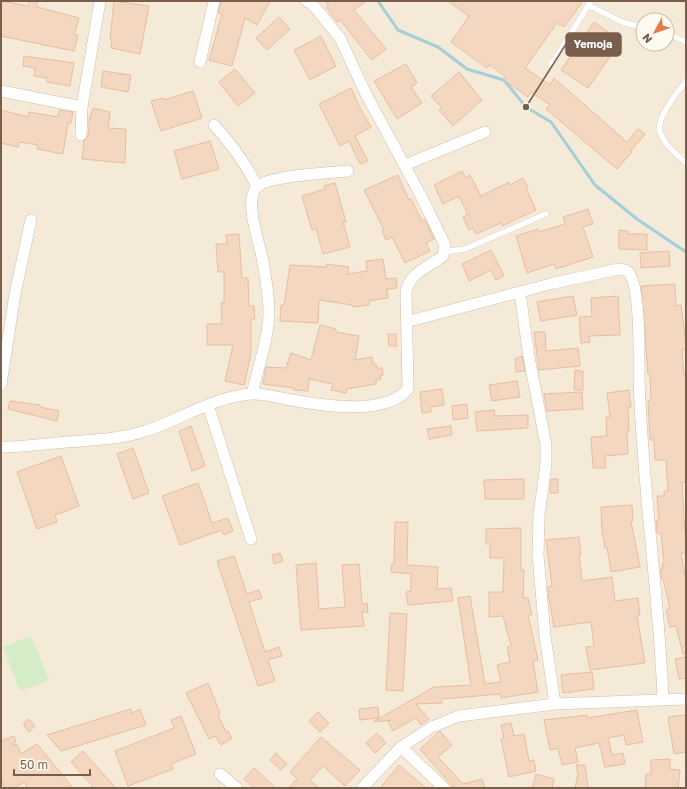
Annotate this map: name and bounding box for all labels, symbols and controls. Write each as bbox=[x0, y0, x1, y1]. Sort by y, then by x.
north arrow bbox=[635, 12, 675, 52]
text: N bbox=[639, 31, 655, 46]
callout: Yemoja bbox=[566, 33, 621, 56]
text: Yemoja bbox=[574, 37, 612, 50]
scale bar bbox=[14, 751, 90, 777]
text: 50 m bbox=[20, 757, 48, 772]

